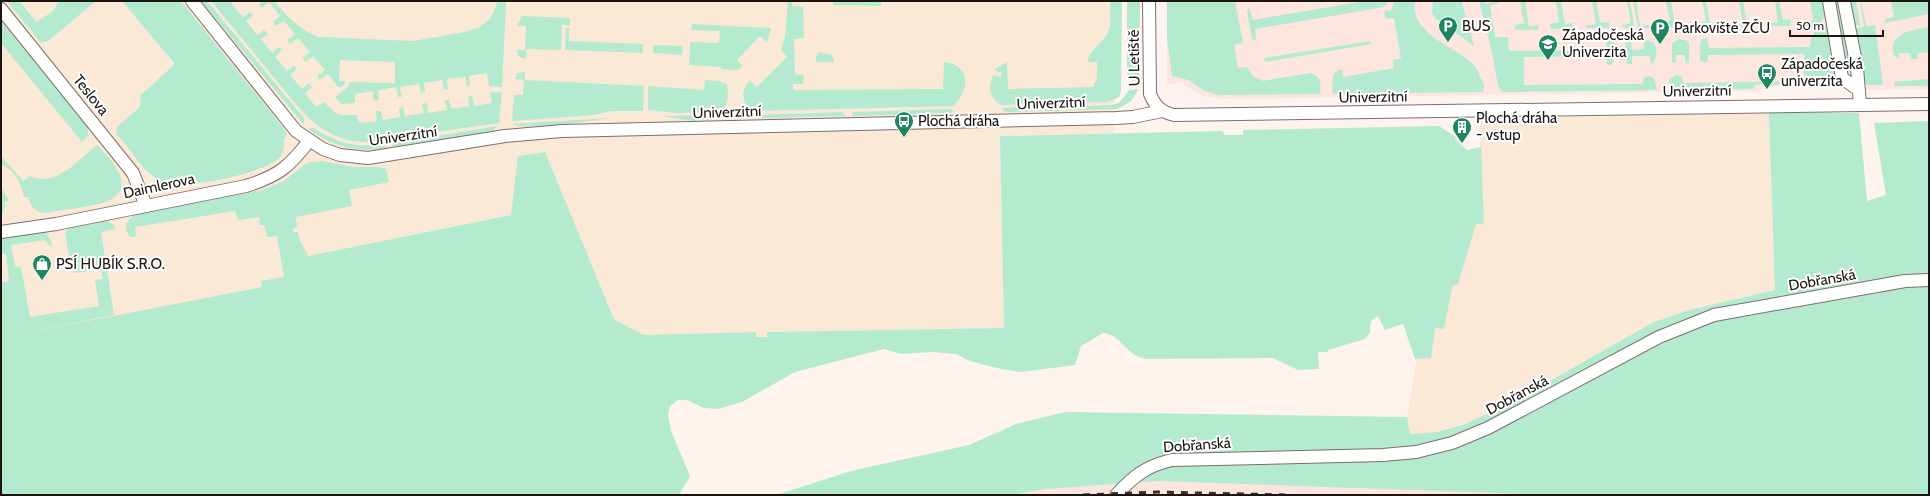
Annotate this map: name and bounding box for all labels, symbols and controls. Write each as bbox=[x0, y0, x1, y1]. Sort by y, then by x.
scale bar bbox=[1790, 12, 1883, 38]
parking icon: BUS bbox=[1437, 15, 1459, 43]
place label: BUS bbox=[1462, 17, 1491, 35]
parking icon: Parkoviště ZČU bbox=[1649, 17, 1671, 45]
place label: Parkoviště ZČU bbox=[1674, 18, 1770, 37]
text: 50 m bbox=[1796, 18, 1824, 33]
place label: Západočeská Univerzita bbox=[1562, 26, 1645, 61]
street label: U Letiště bbox=[1125, 29, 1143, 86]
school or university icon: Západočeská Univerzita bbox=[1537, 33, 1559, 61]
place label: Západočeská univerzita bbox=[1781, 55, 1864, 90]
bus stop icon: Západočeská univerzita bbox=[1756, 62, 1778, 90]
street label: Teslova bbox=[69, 71, 113, 119]
street label: Univerzitní bbox=[1662, 81, 1732, 101]
street label: Univerzitní bbox=[1338, 87, 1408, 107]
street label: Univerzitní bbox=[1016, 93, 1086, 113]
street label: Univerzitní bbox=[692, 102, 762, 122]
place label: Plochá dráha - vstup bbox=[1476, 109, 1558, 144]
bus stop icon: Plochá dráha bbox=[893, 110, 915, 138]
place label: Plochá dráha bbox=[918, 112, 1000, 130]
building icon: Plochá dráha - vstup bbox=[1451, 116, 1473, 144]
street label: Univerzitní bbox=[368, 122, 438, 150]
street label: Daimlerova bbox=[122, 169, 197, 202]
shop icon: PSÍ HUBÍK S.R.O. bbox=[31, 253, 53, 281]
place label: PSÍ HUBÍK S.R.O. bbox=[56, 254, 165, 273]
street label: Dobřanská bbox=[1787, 265, 1858, 295]
street label: Dobřanská bbox=[1483, 371, 1552, 419]
street label: Dobřanská bbox=[1163, 434, 1232, 456]

